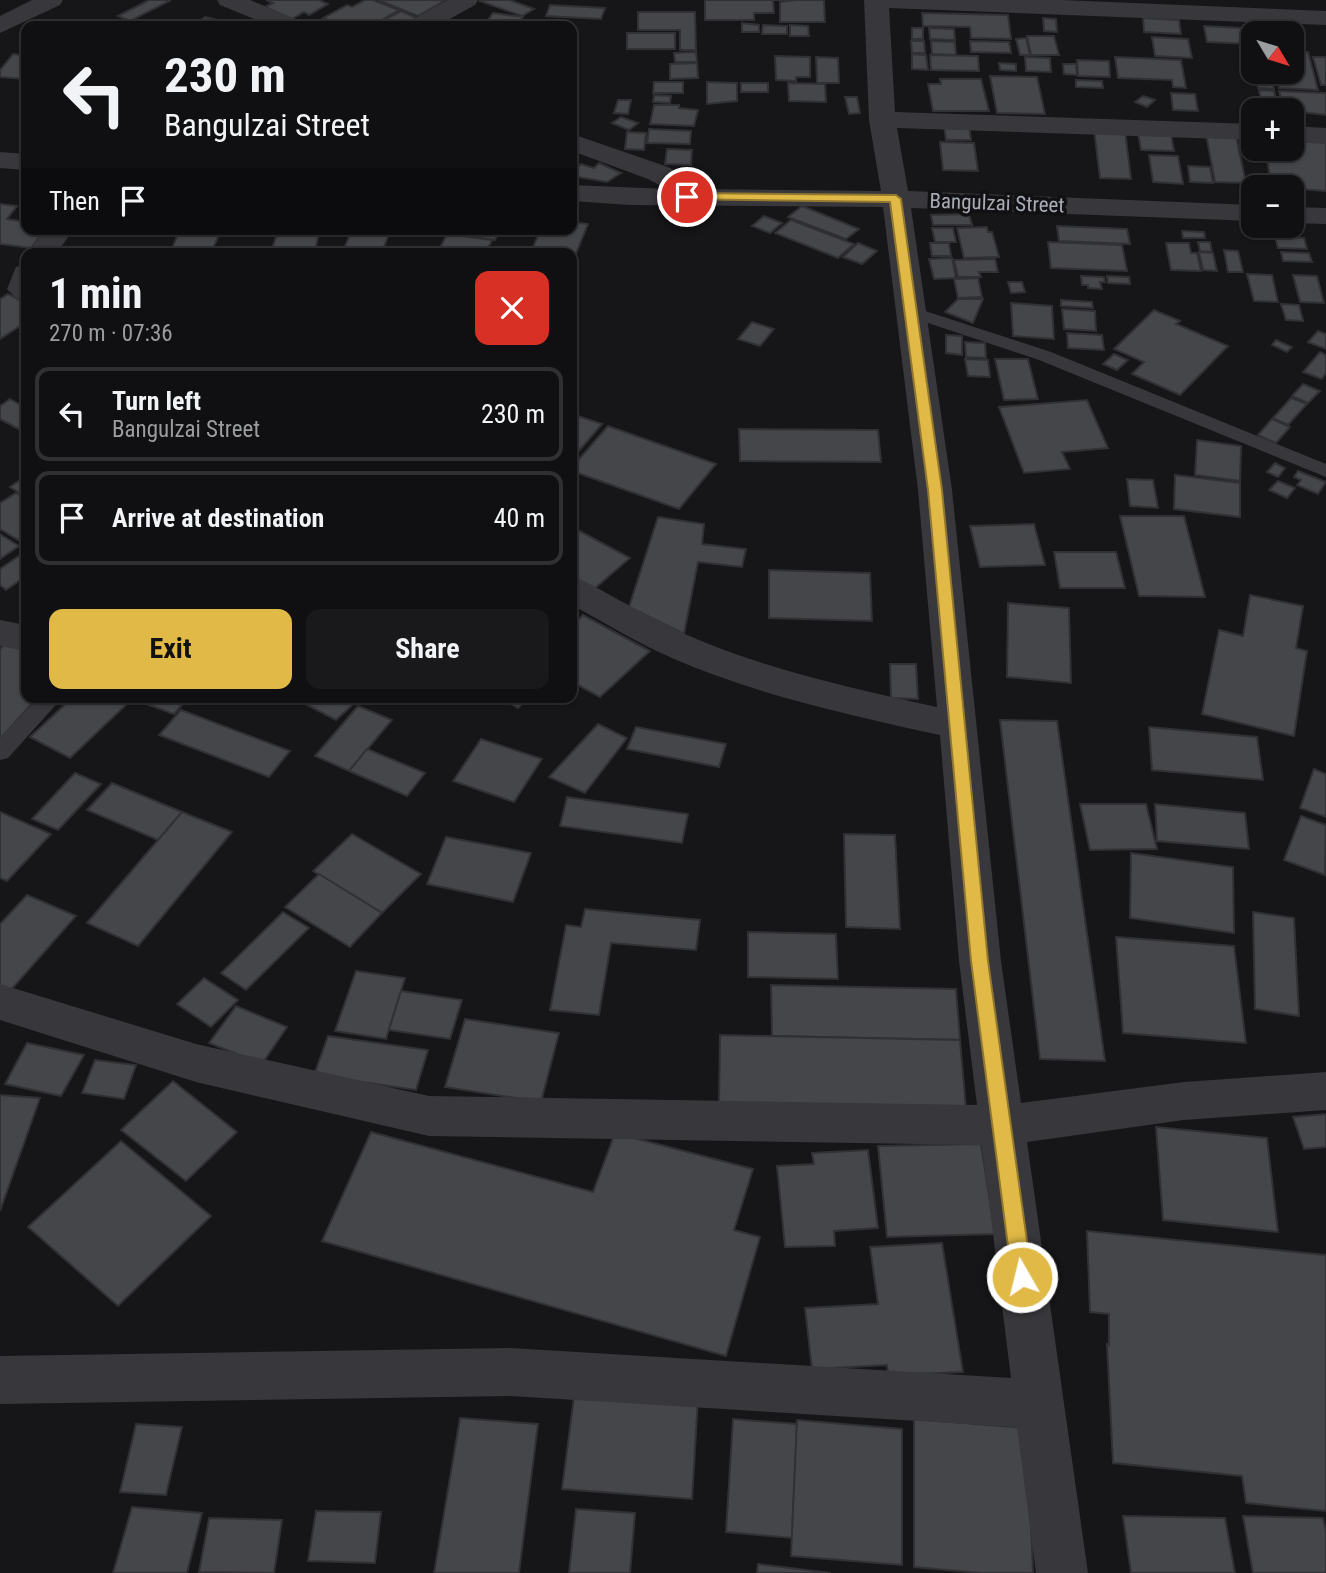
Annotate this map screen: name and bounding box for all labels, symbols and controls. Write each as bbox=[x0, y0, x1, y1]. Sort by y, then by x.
north arrow bbox=[1241, 21, 1304, 84]
map controls bbox=[1241, 21, 1304, 238]
text: 230 m bbox=[164, 47, 286, 104]
icon: left bbox=[49, 49, 140, 140]
button: + bbox=[1241, 98, 1304, 161]
text: Bangulzai Street bbox=[164, 106, 370, 144]
pin bbox=[657, 167, 717, 227]
button: − bbox=[1241, 175, 1304, 238]
icon: arrive bbox=[668, 178, 706, 216]
icon: arrive bbox=[114, 182, 152, 220]
text: Then bbox=[49, 186, 100, 216]
street label: Bangulzai Street bbox=[929, 189, 1065, 217]
text: 1 min bbox=[49, 269, 142, 318]
button: close bbox=[475, 271, 549, 345]
text: 270 m · 07:36 bbox=[49, 320, 173, 347]
text: Turn left bbox=[112, 386, 201, 416]
icon: left bbox=[53, 395, 91, 433]
text: 230 m bbox=[481, 399, 545, 429]
text: Bangulzai Street bbox=[112, 416, 260, 443]
icon: arrive bbox=[53, 499, 91, 537]
text: Arrive at destination bbox=[112, 503, 324, 533]
text: 40 m bbox=[494, 503, 545, 533]
button: Exit bbox=[49, 609, 292, 689]
button: Share bbox=[306, 609, 549, 689]
position arrow bbox=[985, 1240, 1059, 1314]

